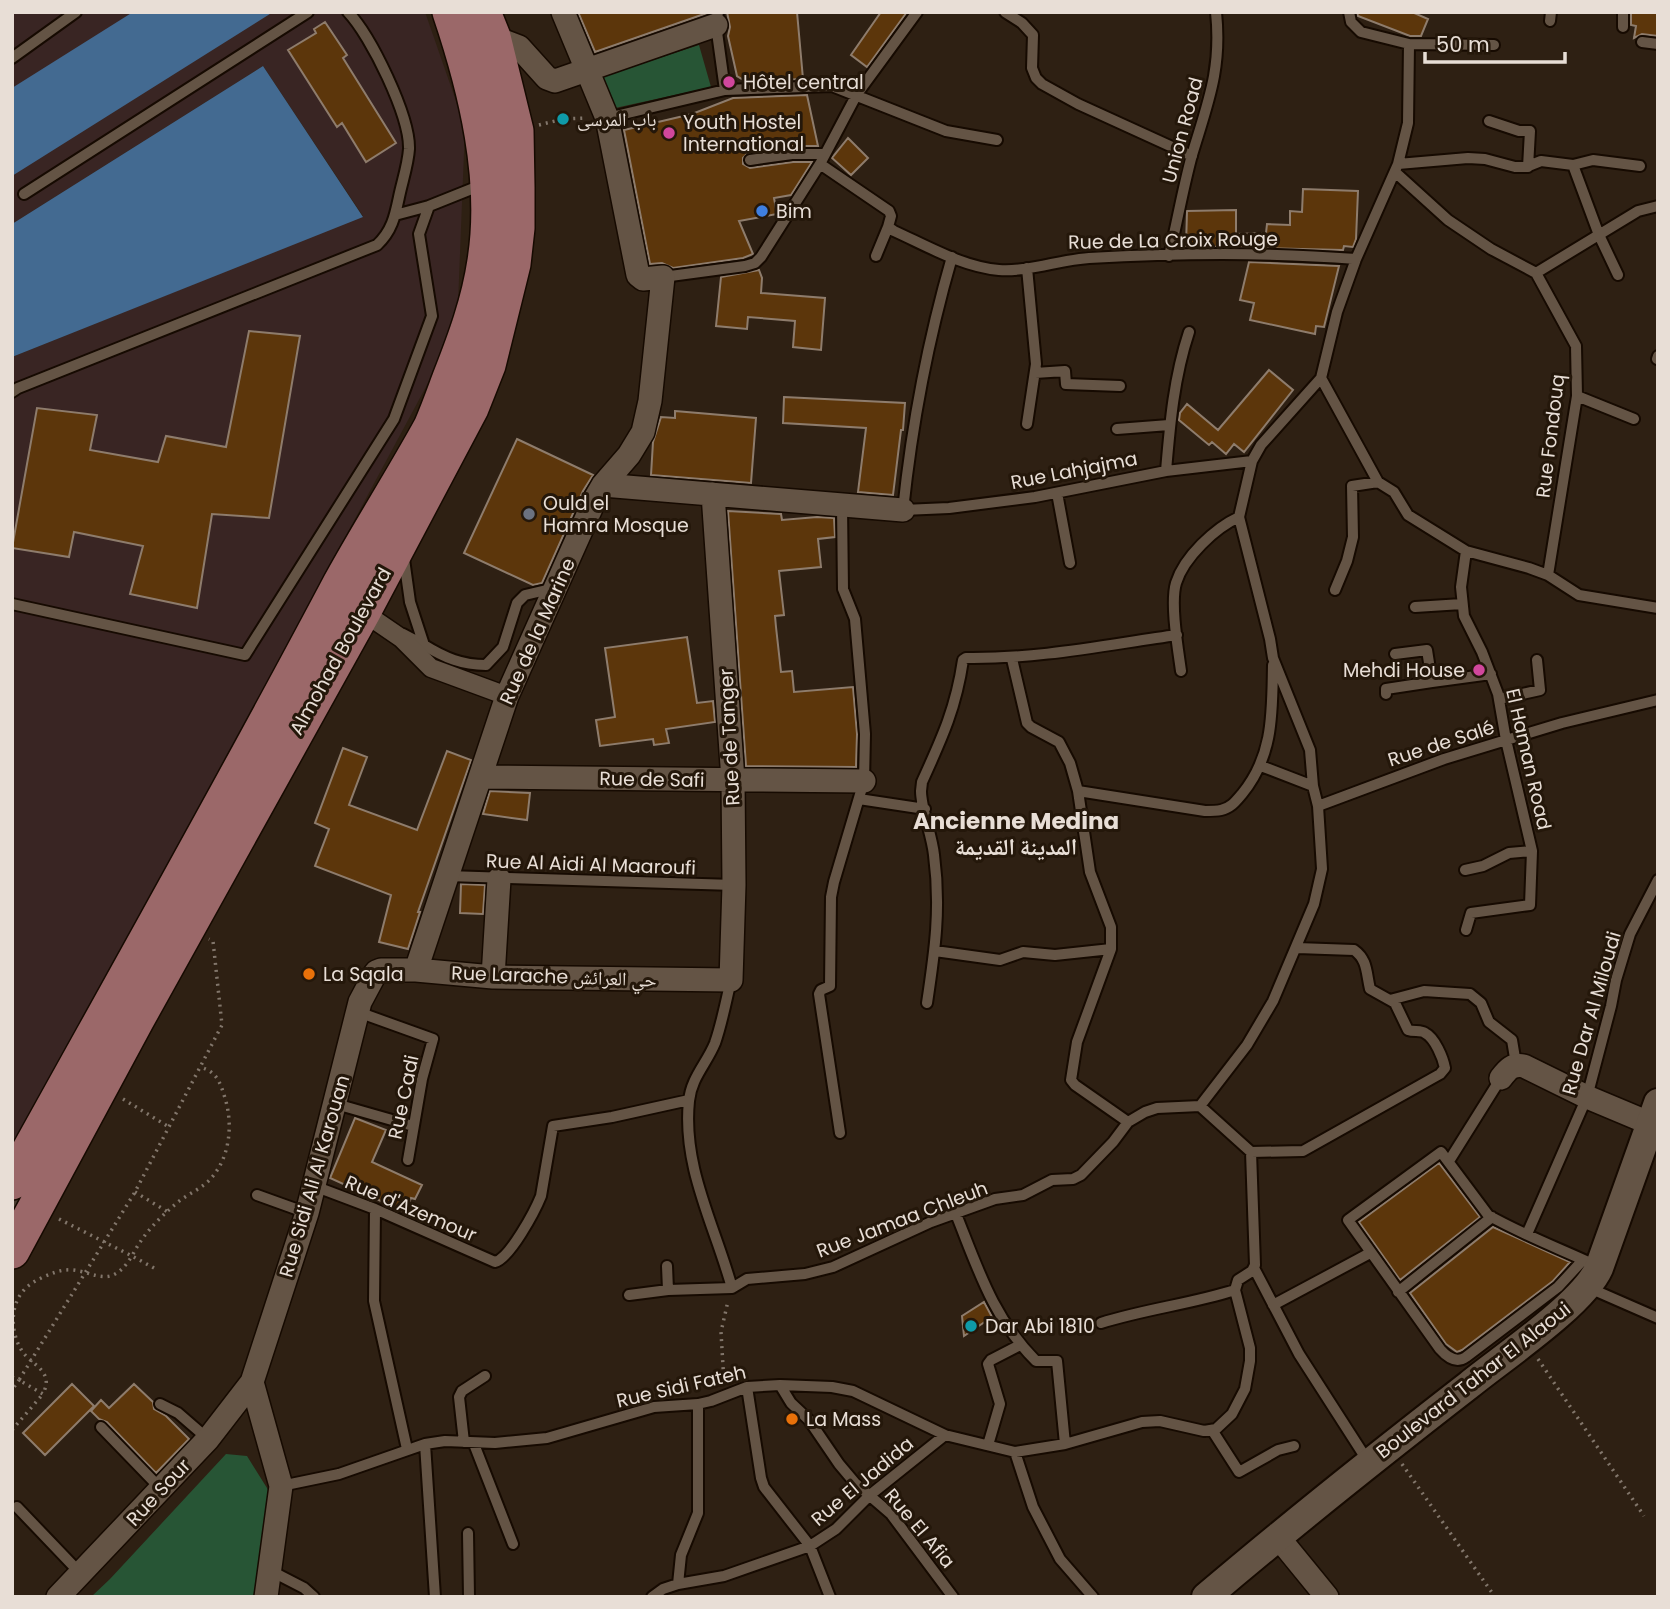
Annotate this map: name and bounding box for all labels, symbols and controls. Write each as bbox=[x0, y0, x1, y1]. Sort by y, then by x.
scale bar bbox=[1425, 21, 1565, 65]
text: 50 m bbox=[1436, 30, 1490, 59]
place label: Hôtel central bbox=[743, 69, 864, 96]
marker: Hôtel central bbox=[721, 74, 737, 90]
street label: Union Road bbox=[1155, 74, 1210, 186]
place label: باب المرسى bbox=[577, 106, 656, 133]
place label: Youth Hostel International bbox=[683, 109, 804, 158]
marker: باب المرسى bbox=[555, 111, 571, 127]
marker: Youth Hostel International bbox=[661, 125, 677, 141]
place label: Bim bbox=[776, 198, 812, 225]
marker: Bim bbox=[754, 203, 770, 219]
street label: Rue de La Croix Rouge bbox=[1068, 225, 1278, 256]
street label: Rue Fondouq bbox=[1530, 373, 1571, 499]
street label: Rue Lahjajma bbox=[1008, 445, 1140, 496]
place label: Ould el Hamra Mosque bbox=[543, 490, 689, 539]
marker: Ould el Hamra Mosque bbox=[521, 506, 537, 522]
street label: Rue de la Marine bbox=[493, 554, 582, 709]
street label: Almohad Boulevard bbox=[283, 562, 398, 740]
place label: Mehdi House bbox=[1343, 657, 1465, 684]
marker: Mehdi House bbox=[1471, 662, 1487, 678]
street label: Rue de Tanger bbox=[712, 668, 747, 806]
street label: El Haman Road bbox=[1499, 686, 1558, 833]
street label: Rue de Salé bbox=[1384, 714, 1498, 773]
street label: Rue de Safi bbox=[599, 765, 705, 794]
district label: Ancienne Medina المدينة القديمة bbox=[913, 805, 1119, 863]
street label: Rue Al Aidi Al Maaroufi bbox=[486, 847, 696, 882]
street label: Rue Dar Al Miloudi bbox=[1555, 928, 1628, 1098]
street label: Rue Larache حي العرائش bbox=[451, 959, 657, 995]
place label: La Sqala bbox=[323, 961, 403, 988]
marker: La Sqala bbox=[301, 966, 317, 982]
street label: Rue Cadi bbox=[381, 1052, 426, 1142]
street label: Rue Sidi Ali Al Karouan bbox=[273, 1072, 356, 1281]
street label: Rue d'Azemour bbox=[341, 1169, 481, 1248]
street label: Rue Jamaa Chleuh bbox=[813, 1174, 992, 1265]
street label: Boulevard Tahar El Alaoui bbox=[1370, 1296, 1576, 1465]
place label: Dar Abi 1810 bbox=[985, 1313, 1095, 1340]
marker: Dar Abi 1810 bbox=[963, 1318, 979, 1334]
street label: Rue Sidi Fateh bbox=[614, 1358, 749, 1415]
place label: La Mass bbox=[806, 1406, 881, 1433]
marker: La Mass bbox=[784, 1411, 800, 1427]
street label: Rue El Jadida bbox=[805, 1430, 919, 1532]
street label: Rue Sour bbox=[120, 1453, 197, 1532]
street label: Rue El Afia bbox=[878, 1483, 961, 1574]

